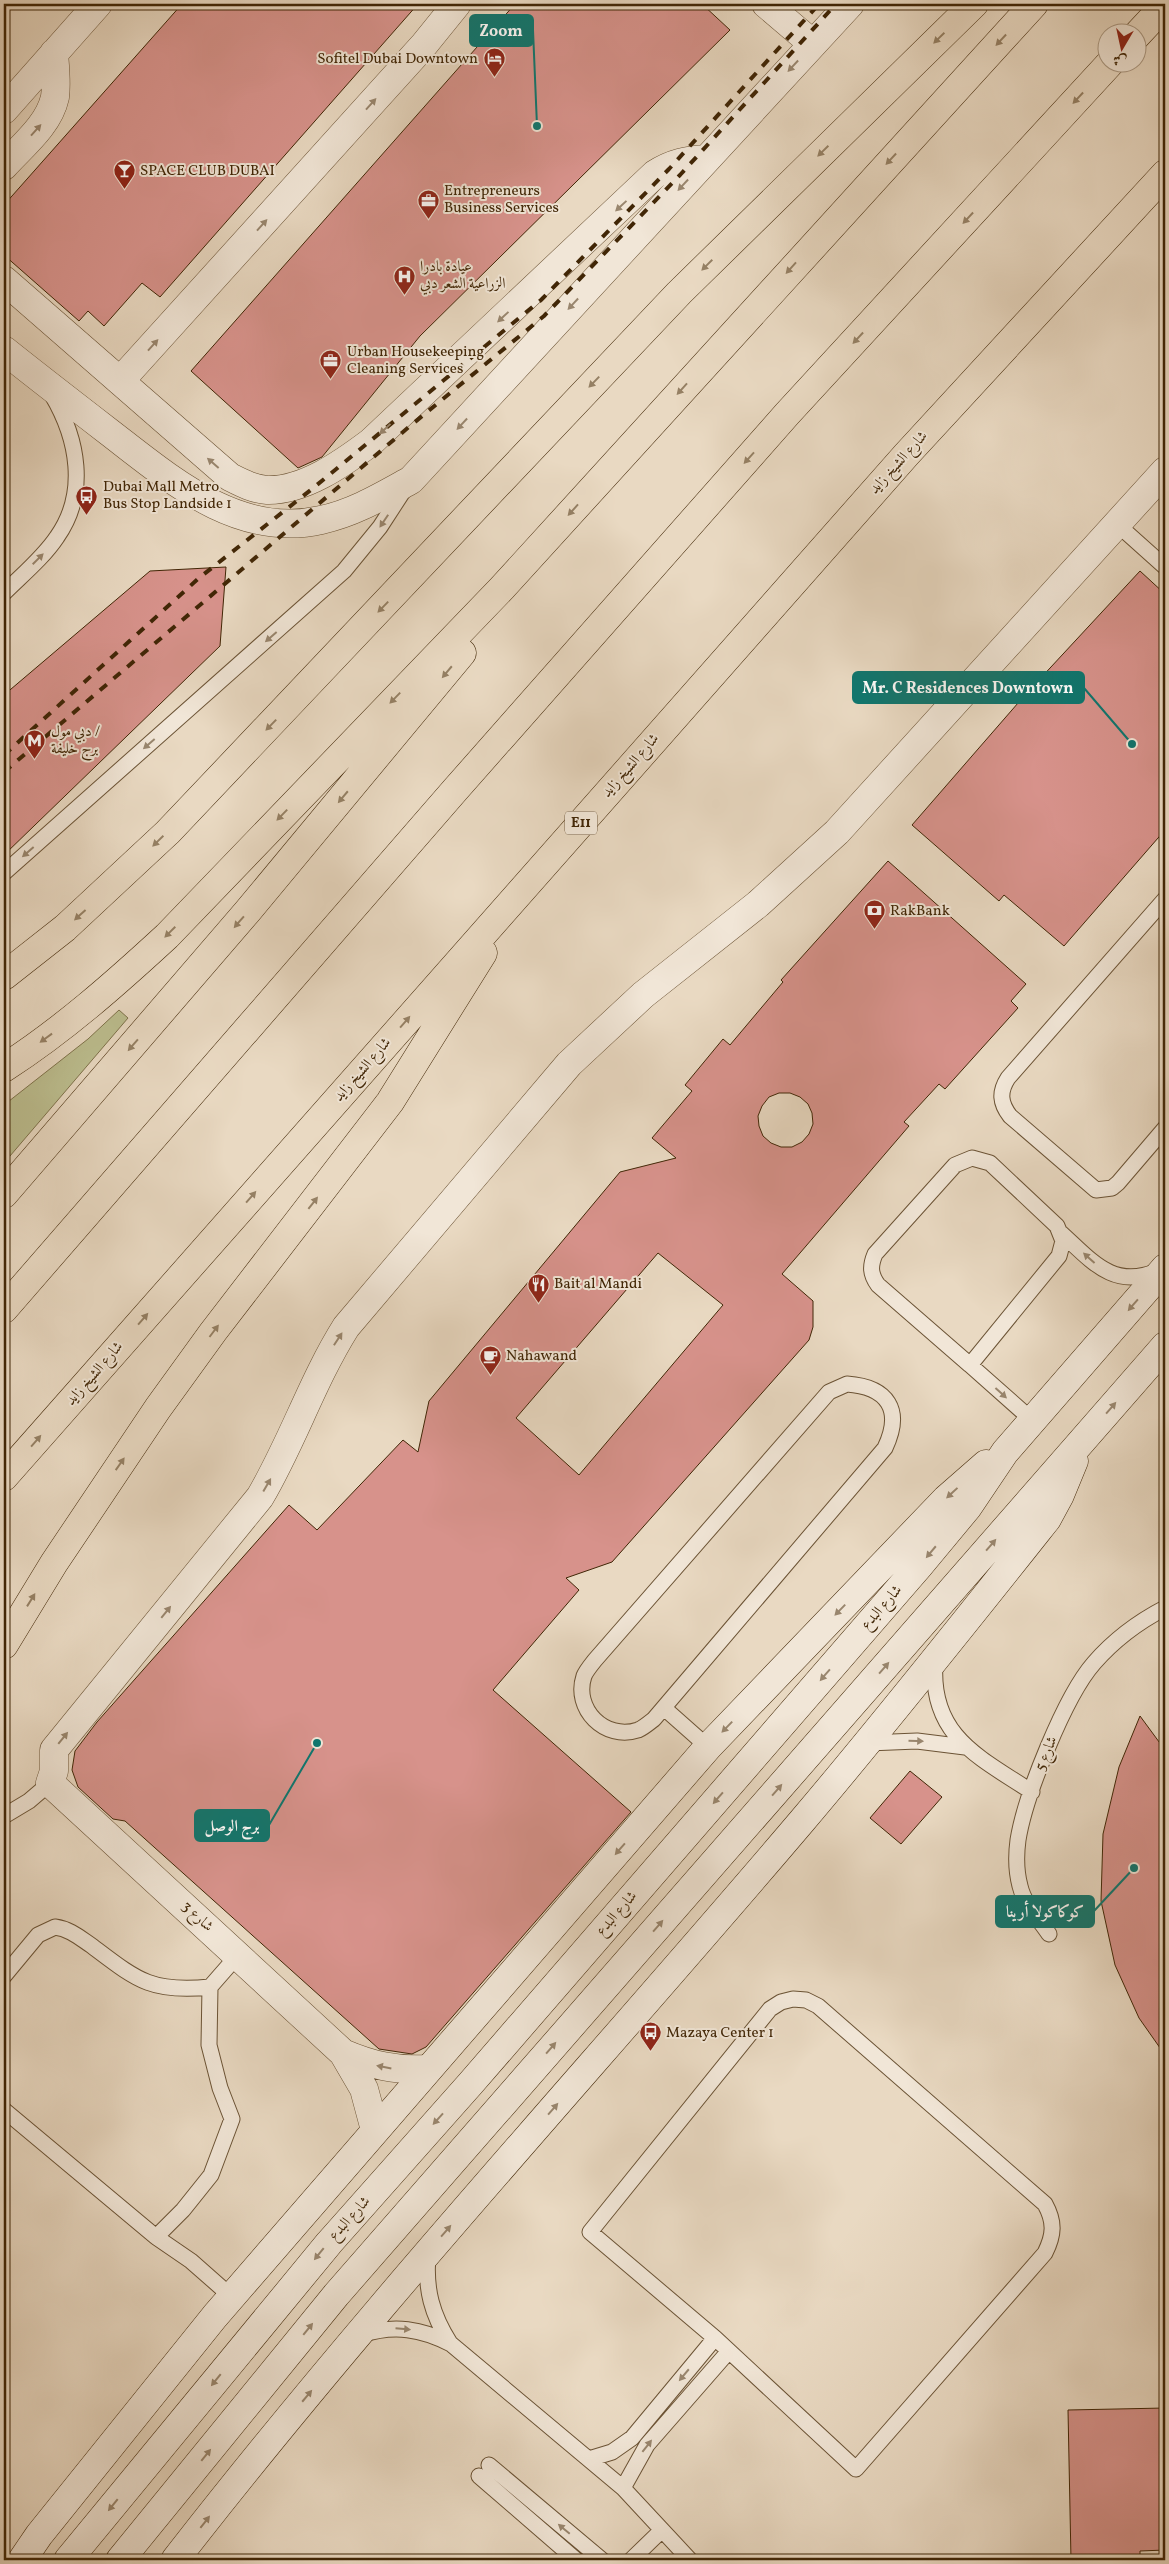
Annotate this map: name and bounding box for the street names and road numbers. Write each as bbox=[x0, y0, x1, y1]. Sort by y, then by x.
street label: شارع الشيخ زايد bbox=[865, 427, 935, 501]
street label: شارع الشيخ زايد bbox=[597, 729, 666, 804]
road number: E11 bbox=[565, 811, 597, 834]
street label: شارع الشيخ زايد bbox=[329, 1033, 398, 1108]
street label: شارع الشيخ زايد bbox=[61, 1337, 130, 1412]
street label: شارع البدع bbox=[856, 1581, 908, 1636]
street label: شارع 5 bbox=[1030, 1733, 1064, 1775]
street label: شارع البدع bbox=[591, 1887, 643, 1942]
street label: شارع 3 bbox=[176, 1897, 218, 1938]
street label: شارع البدع bbox=[324, 2192, 377, 2247]

